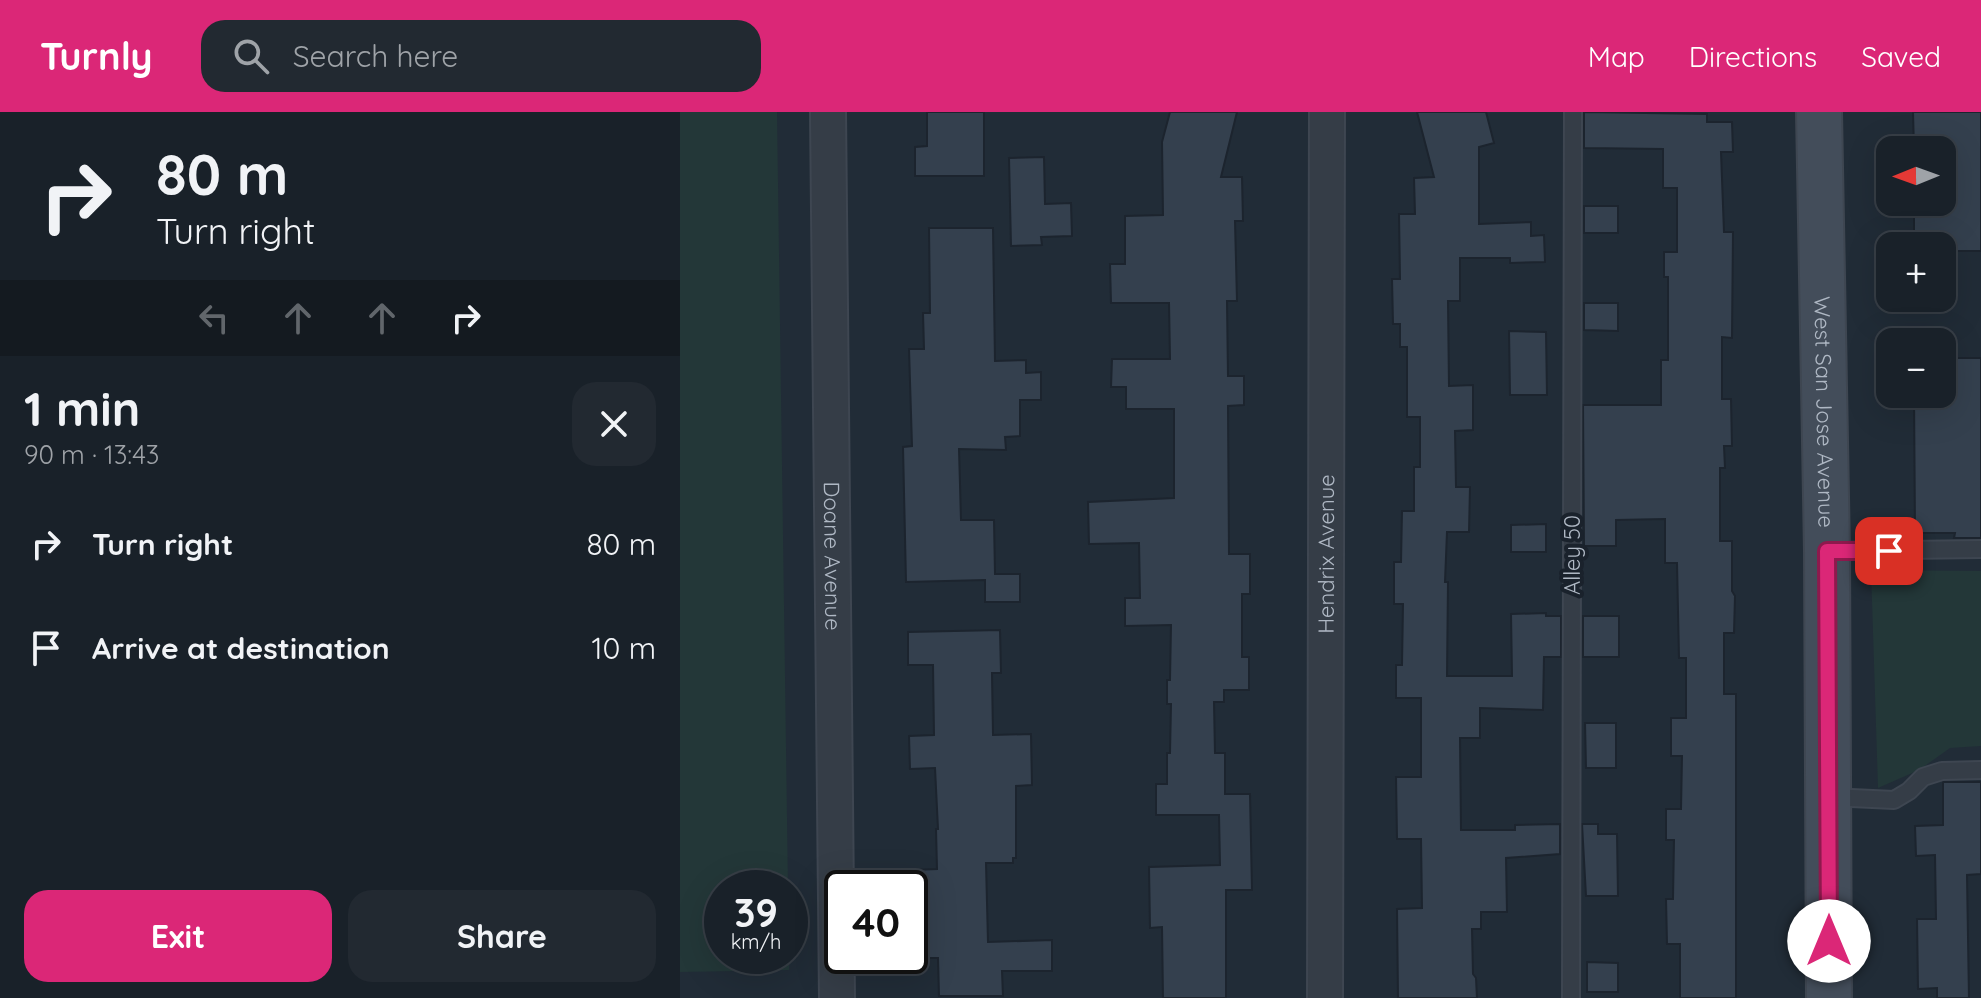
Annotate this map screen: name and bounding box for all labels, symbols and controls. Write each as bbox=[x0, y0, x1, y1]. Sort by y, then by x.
search box bbox=[201, 20, 761, 92]
text: Turnly bbox=[40, 32, 153, 80]
icon: search bbox=[229, 34, 273, 78]
text: Search here bbox=[293, 37, 458, 75]
text: Map bbox=[1588, 39, 1645, 74]
text: Directions bbox=[1689, 39, 1817, 74]
text: Saved bbox=[1861, 39, 1941, 74]
north arrow bbox=[1876, 136, 1956, 216]
map controls bbox=[1876, 136, 1956, 408]
text: 80 m bbox=[156, 139, 288, 209]
icon: right bbox=[24, 144, 128, 248]
text: Turn right bbox=[156, 208, 315, 253]
button: + bbox=[1876, 232, 1956, 312]
icon: left bbox=[192, 296, 236, 340]
icon: ahead bbox=[276, 296, 320, 340]
icon: ahead bbox=[360, 296, 404, 340]
icon: right bbox=[444, 296, 488, 340]
street label: West San Jose Avenue bbox=[1808, 296, 1841, 528]
button: − bbox=[1876, 328, 1956, 408]
text: 1 min bbox=[24, 378, 140, 438]
button: close bbox=[572, 382, 656, 466]
text: 90 m · 13:43 bbox=[24, 438, 160, 471]
street label: Hendrix Avenue bbox=[1312, 474, 1340, 634]
street label: Doane Avenue bbox=[818, 481, 847, 631]
street label: Alley 50 bbox=[1558, 515, 1586, 595]
pin bbox=[1855, 517, 1923, 585]
icon: right bbox=[24, 522, 68, 566]
text: Turn right bbox=[92, 525, 233, 563]
text: 80 m bbox=[586, 525, 656, 563]
icon: arrive bbox=[1867, 529, 1911, 573]
icon: arrive bbox=[24, 626, 68, 670]
text: Arrive at destination bbox=[92, 629, 390, 667]
text: 10 m bbox=[592, 629, 656, 667]
speed limit sign: 40 bbox=[824, 870, 928, 974]
text: 39 bbox=[734, 887, 778, 937]
button: Exit bbox=[24, 890, 332, 982]
button: Share bbox=[348, 890, 656, 982]
position arrow bbox=[1787, 899, 1871, 983]
text: km/h bbox=[731, 929, 781, 954]

